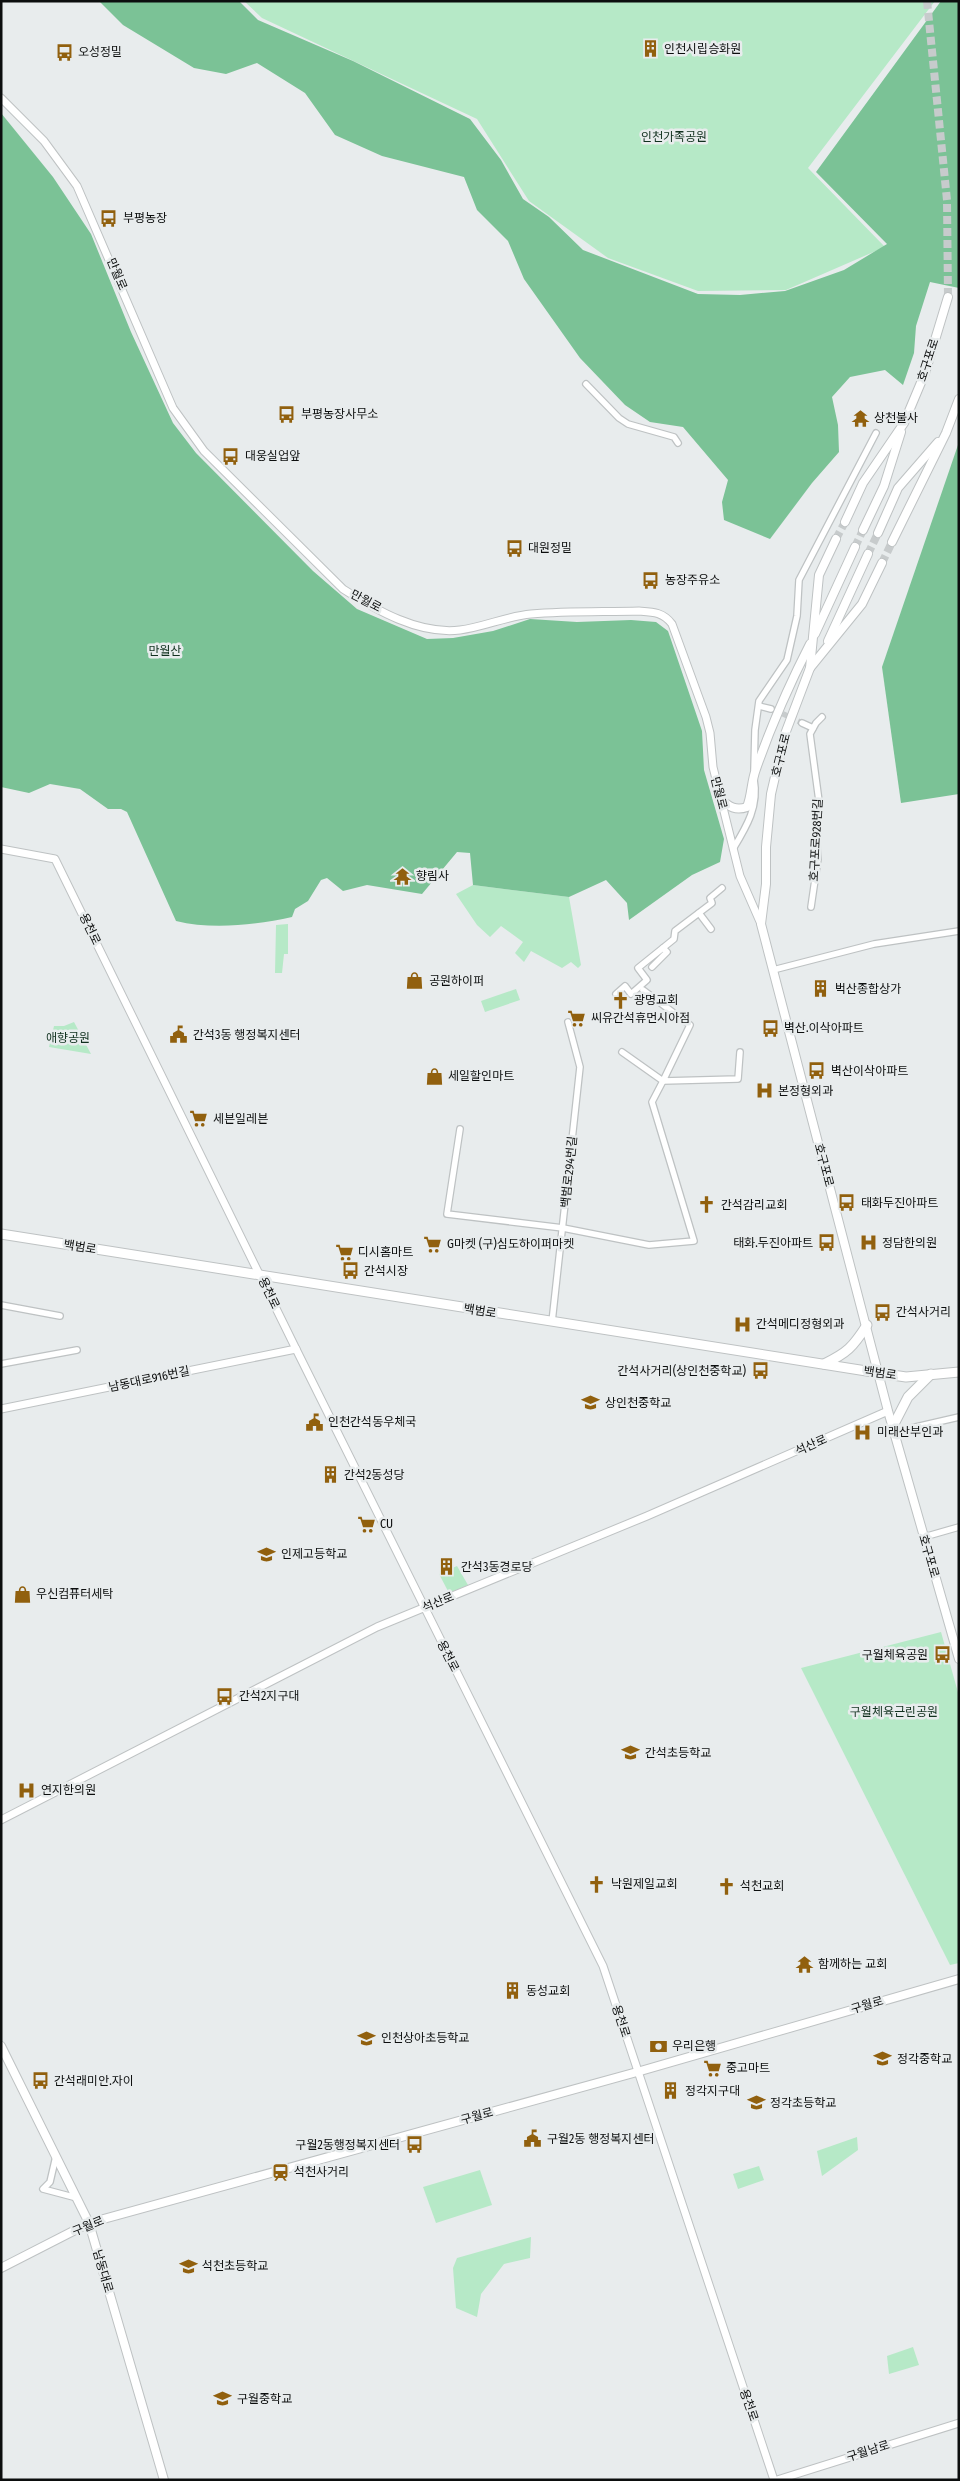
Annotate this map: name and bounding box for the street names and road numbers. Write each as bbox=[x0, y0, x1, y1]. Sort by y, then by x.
street label: 만월로 bbox=[104, 256, 130, 292]
street label: 호구포로 bbox=[915, 337, 941, 383]
street label: 만월로 bbox=[348, 587, 384, 615]
street label: 호구포로 bbox=[769, 732, 793, 778]
street label: 만월로 bbox=[708, 775, 730, 811]
street label: 호구포로928번길 bbox=[807, 798, 825, 882]
street label: 용천로 bbox=[76, 911, 104, 947]
street label: 백범로294번길 bbox=[558, 1135, 580, 1209]
street label: 호구포로 bbox=[812, 1142, 836, 1188]
street label: 백범로 bbox=[63, 1237, 97, 1257]
street label: 용천로 bbox=[255, 1275, 283, 1311]
street label: 백범로 bbox=[463, 1301, 497, 1321]
street label: 남동대로916번길 bbox=[107, 1364, 191, 1394]
street label: 백범로 bbox=[863, 1364, 897, 1382]
street label: 석산로 bbox=[793, 1432, 829, 1458]
street label: 호구포로 bbox=[916, 1533, 942, 1579]
street label: 석산로 bbox=[420, 1589, 456, 1615]
street label: 용천로 bbox=[434, 1638, 462, 1674]
street label: 구월로 bbox=[849, 1994, 885, 2016]
street label: 용천로 bbox=[609, 2003, 633, 2039]
street label: 구월로 bbox=[459, 2105, 495, 2127]
street label: 구월로 bbox=[70, 2213, 106, 2239]
street label: 남동대로 bbox=[90, 2248, 116, 2294]
street label: 용천로 bbox=[737, 2387, 761, 2423]
street label: 구월남로 bbox=[845, 2438, 891, 2464]

